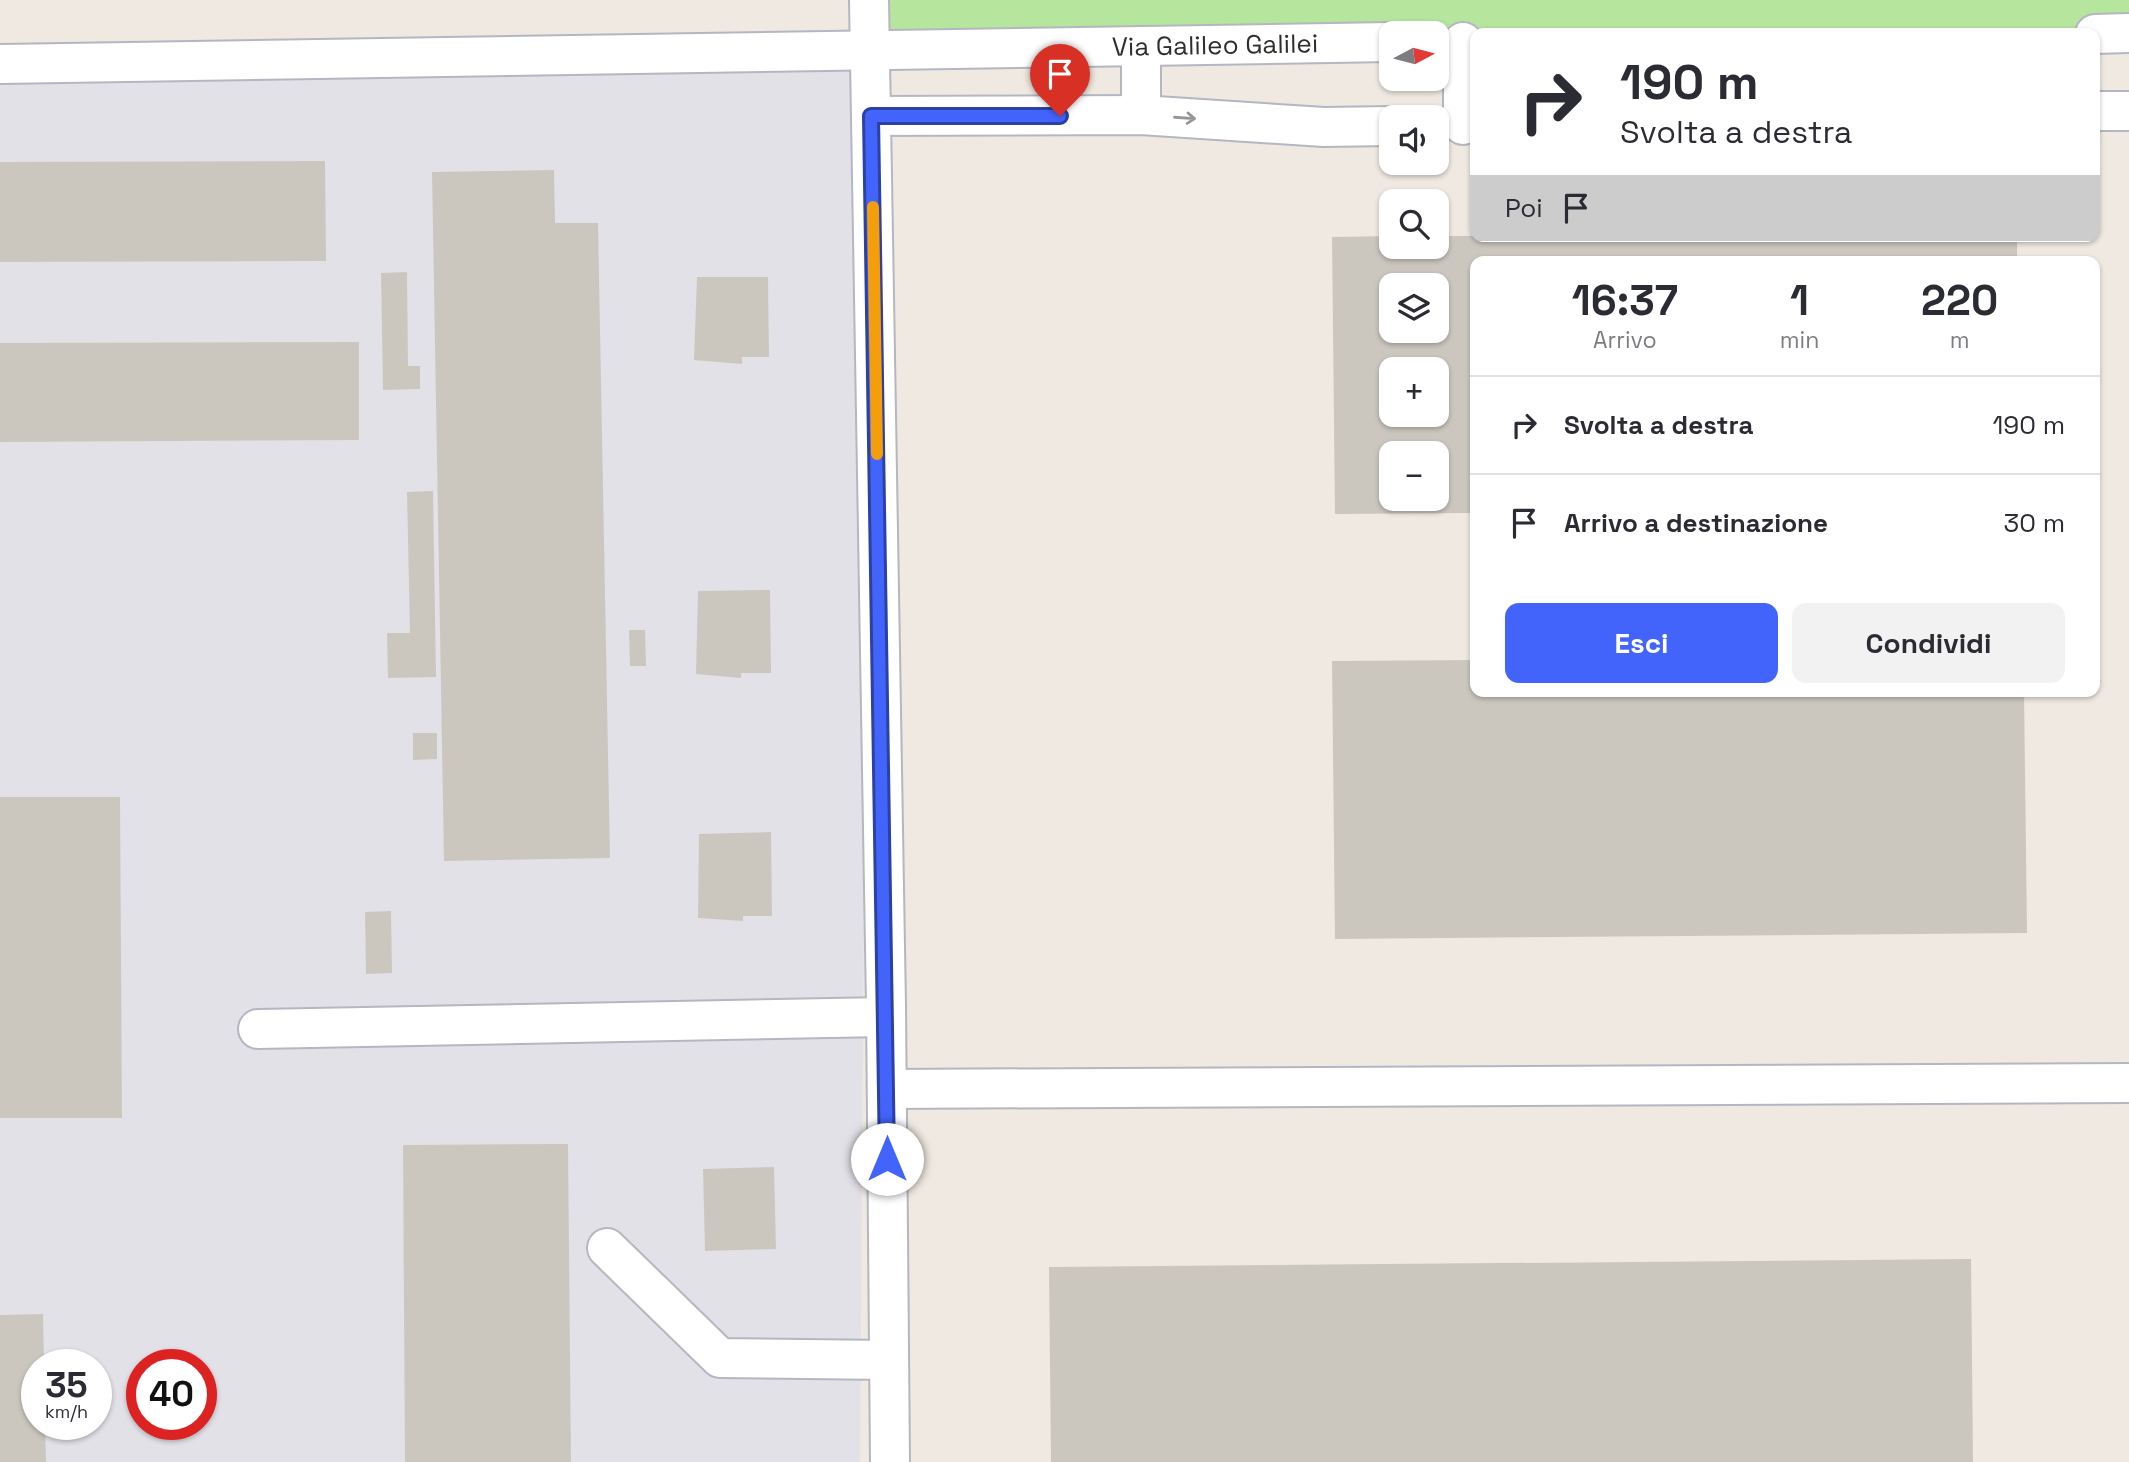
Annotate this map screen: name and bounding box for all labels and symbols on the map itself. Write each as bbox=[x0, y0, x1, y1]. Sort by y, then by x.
north arrow bbox=[1379, 21, 1449, 91]
street label: Via Galileo Galilei bbox=[1111, 26, 1319, 64]
pin bbox=[1030, 44, 1090, 116]
one-way arrow bbox=[1173, 112, 1195, 125]
position arrow bbox=[850, 1122, 924, 1196]
speed limit sign: 40 bbox=[126, 1349, 217, 1440]

